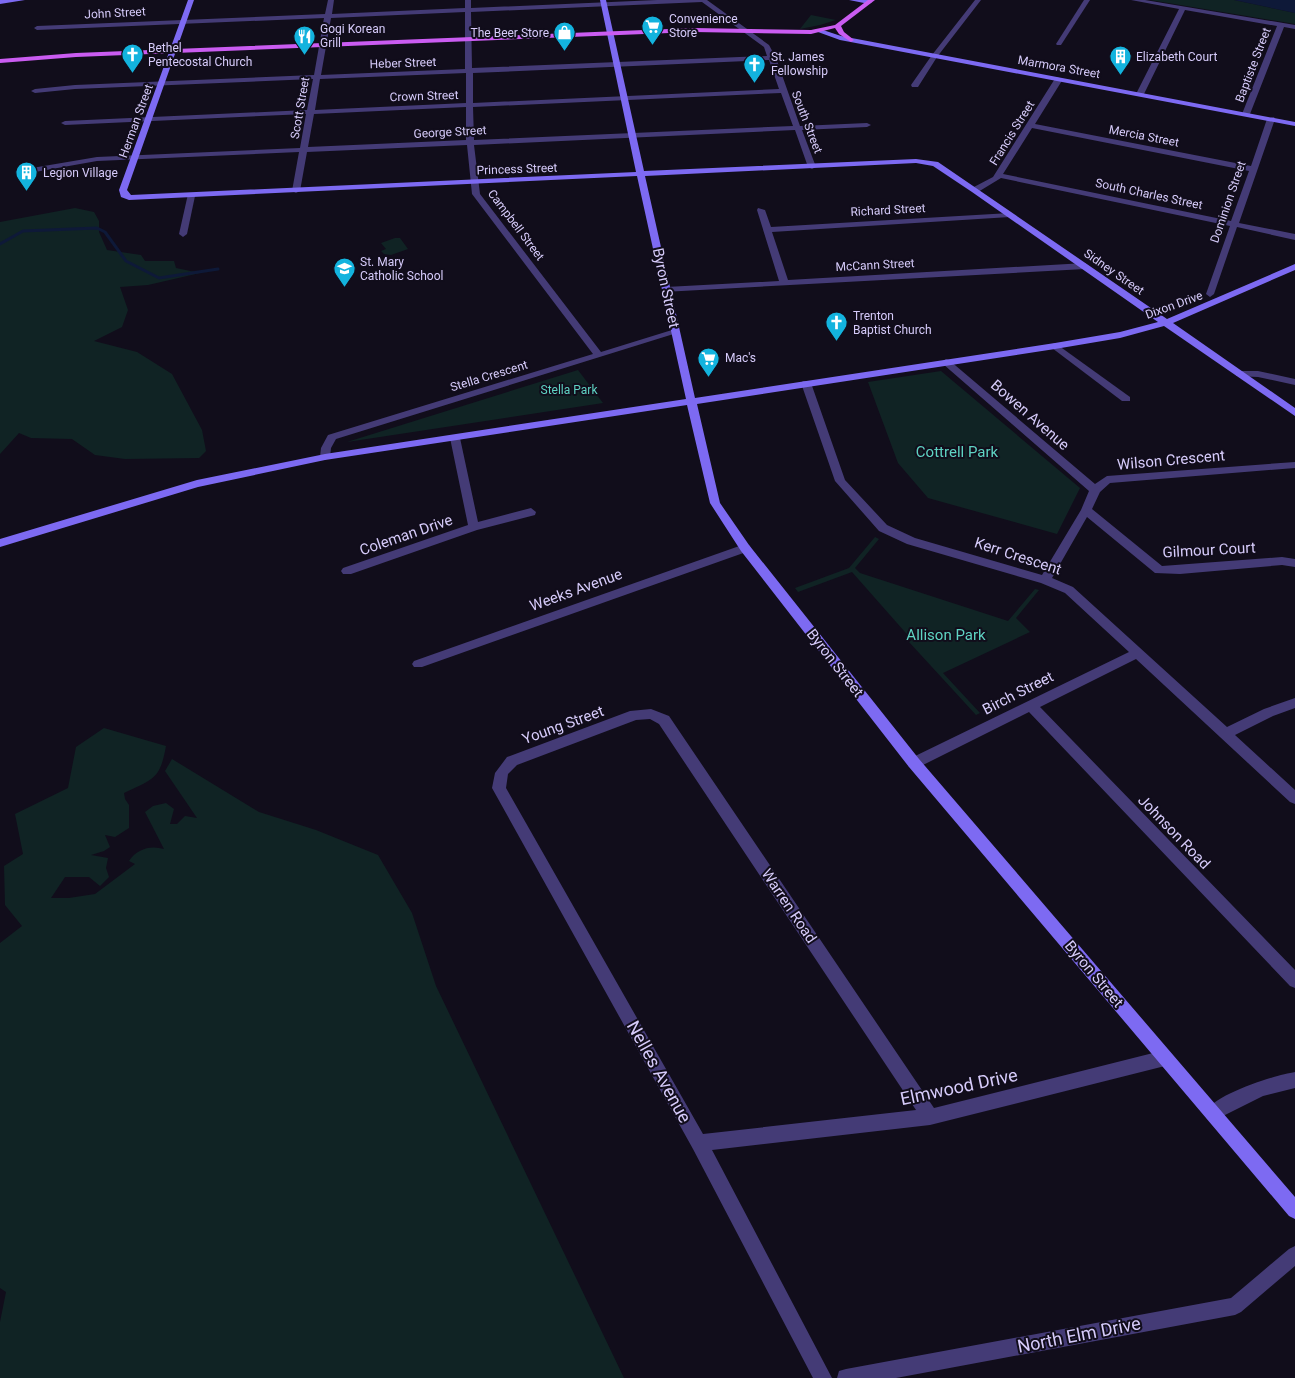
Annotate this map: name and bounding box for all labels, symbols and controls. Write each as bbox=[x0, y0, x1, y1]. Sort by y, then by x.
street label: John Street bbox=[84, 4, 146, 22]
place label: Convenience Store bbox=[669, 12, 738, 40]
supermarket icon: Convenience Store bbox=[641, 14, 665, 45]
shop icon: The Beer Store bbox=[553, 21, 577, 52]
place label: Gogi Korean Grill bbox=[320, 22, 385, 50]
restaurant icon: Gogi Korean Grill bbox=[292, 24, 316, 55]
place label: The Beer Store bbox=[471, 26, 549, 40]
street label: Baptiste Street bbox=[1232, 26, 1274, 104]
place label: Bethel Pentecostal Church bbox=[148, 41, 252, 69]
church icon: Bethel Pentecostal Church bbox=[120, 43, 144, 74]
building icon: Elizabeth Court bbox=[1108, 45, 1132, 76]
place label: St. James Fellowship bbox=[771, 50, 828, 78]
place label: Elizabeth Court bbox=[1136, 50, 1217, 64]
church icon: St. James Fellowship bbox=[743, 52, 767, 83]
street label: Marmora Street bbox=[1017, 53, 1101, 81]
street label: Heber Street bbox=[369, 55, 437, 71]
street label: Scott Street bbox=[288, 76, 312, 140]
street label: Herman Street bbox=[116, 82, 156, 160]
street label: Crown Street bbox=[389, 88, 459, 104]
street label: South Street bbox=[789, 89, 825, 155]
street label: Francis Street bbox=[987, 98, 1037, 168]
street label: Mercia Street bbox=[1108, 122, 1180, 150]
street label: George Street bbox=[413, 123, 487, 141]
street label: Dominion Street bbox=[1207, 159, 1249, 245]
building icon: Legion Village bbox=[15, 161, 39, 192]
street label: Princess Street bbox=[476, 161, 558, 177]
place label: Legion Village bbox=[43, 166, 118, 180]
street label: South Charles Street bbox=[1094, 176, 1204, 212]
street label: Campbell Street bbox=[485, 187, 547, 263]
street label: Richard Street bbox=[850, 201, 926, 219]
street label: Byron Street bbox=[649, 246, 683, 330]
street label: Sidney Street bbox=[1081, 246, 1147, 298]
place label: St. Mary Catholic School bbox=[360, 255, 443, 283]
street label: McCann Street bbox=[835, 256, 915, 274]
school or university icon: St. Mary Catholic School bbox=[332, 257, 356, 288]
street label: Dixon Drive bbox=[1143, 288, 1205, 322]
place label: Trenton Baptist Church bbox=[853, 309, 932, 337]
church icon: Trenton Baptist Church bbox=[825, 311, 849, 342]
supermarket icon: Mac's bbox=[697, 346, 721, 377]
place label: Mac's bbox=[725, 351, 756, 365]
street label: Stella Crescent bbox=[449, 358, 529, 394]
street label: Bowen Avenue bbox=[987, 376, 1073, 454]
park label: Stella Park bbox=[541, 383, 598, 397]
park label: Cottrell Park bbox=[916, 443, 999, 461]
street label: Wilson Crescent bbox=[1116, 446, 1226, 474]
street label: Coleman Drive bbox=[357, 511, 455, 559]
street label: Kerr Crescent bbox=[972, 533, 1064, 579]
street label: Gilmour Court bbox=[1162, 539, 1256, 561]
street label: Weeks Avenue bbox=[527, 565, 625, 615]
street label: Byron Street bbox=[803, 625, 867, 701]
park label: Allison Park bbox=[906, 626, 986, 644]
street label: Birch Street bbox=[979, 667, 1057, 719]
street label: Young Street bbox=[520, 702, 606, 748]
street label: Johnson Road bbox=[1134, 791, 1214, 873]
street label: Warren Road bbox=[758, 865, 820, 947]
street label: Byron Street bbox=[1061, 937, 1127, 1011]
street label: Nelles Avenue bbox=[623, 1017, 696, 1126]
street label: Elmwood Drive bbox=[898, 1064, 1020, 1109]
street label: North Elm Drive bbox=[1015, 1312, 1142, 1357]

